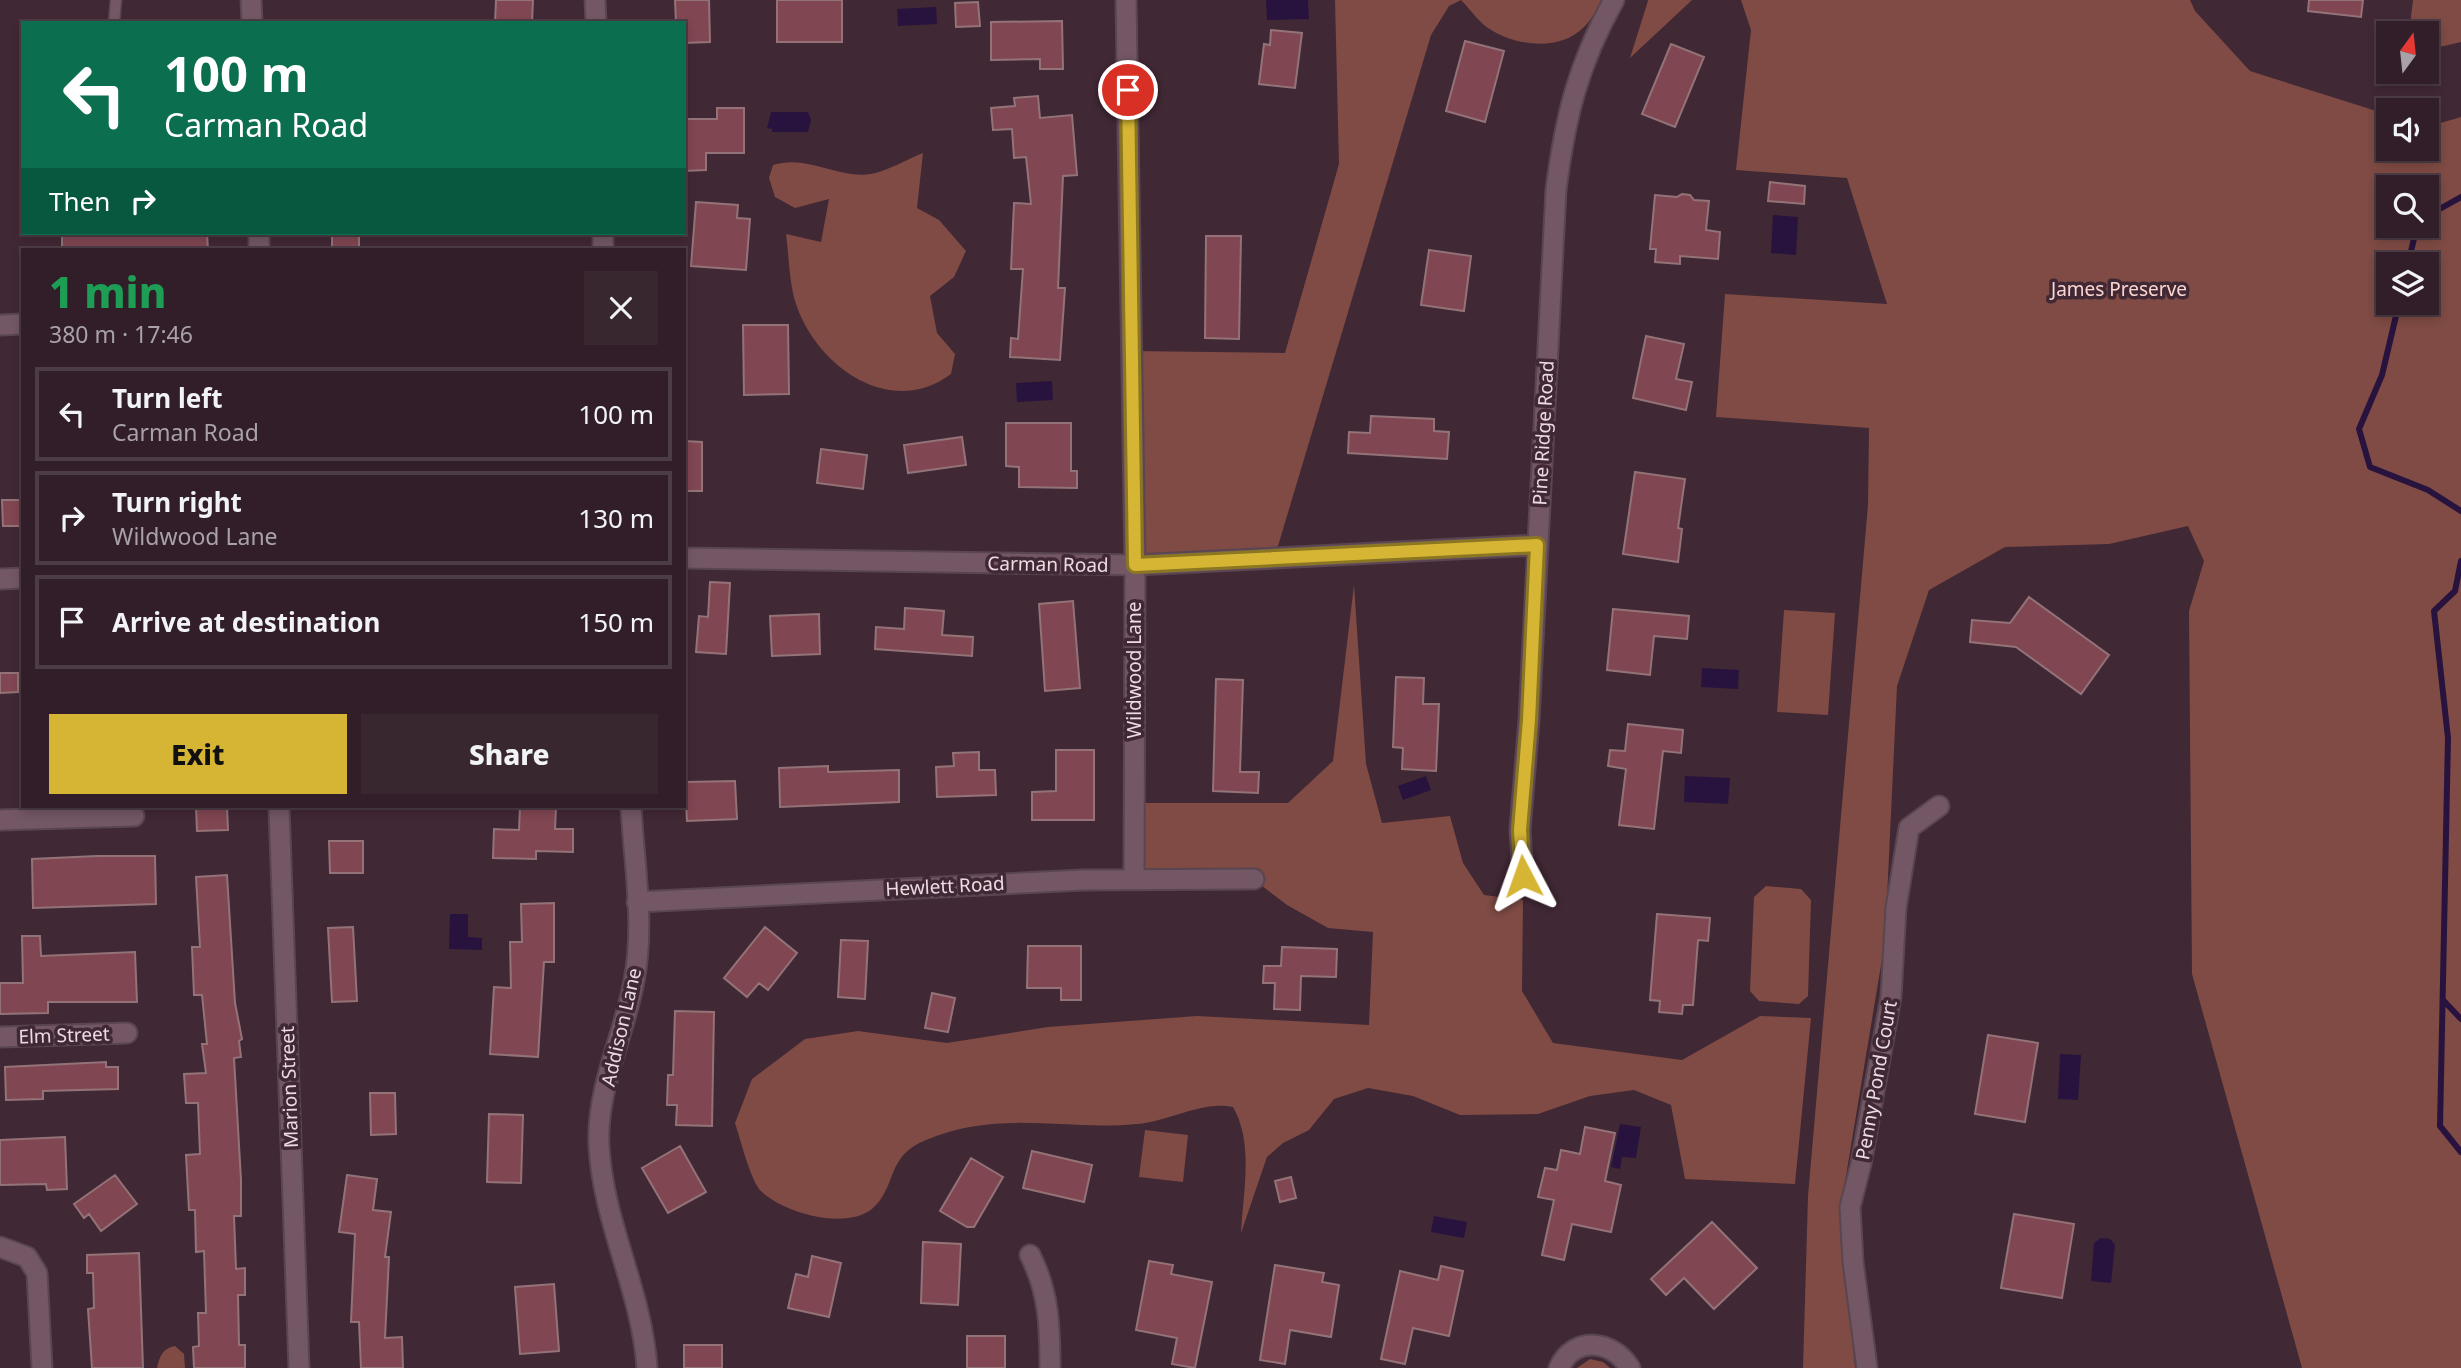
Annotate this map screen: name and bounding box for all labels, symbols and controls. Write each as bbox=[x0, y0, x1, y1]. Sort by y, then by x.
north arrow bbox=[2376, 21, 2440, 84]
map controls bbox=[2376, 21, 2439, 315]
text: 100 m bbox=[164, 40, 309, 106]
icon: left bbox=[49, 49, 140, 140]
pin bbox=[1098, 60, 1158, 120]
icon: arrive bbox=[1109, 71, 1147, 109]
button: sound bbox=[2376, 98, 2439, 161]
text: Carman Road bbox=[164, 103, 368, 146]
button: search bbox=[2376, 175, 2439, 238]
icon: right bbox=[124, 182, 162, 220]
text: Then bbox=[49, 183, 110, 219]
button: layers bbox=[2376, 252, 2439, 315]
text: 1 min bbox=[49, 263, 166, 320]
button: close bbox=[584, 271, 658, 345]
park label: James Preserve bbox=[2049, 276, 2187, 302]
text: 380 m · 17:46 bbox=[49, 318, 193, 350]
street label: Pine Ridge Road bbox=[1526, 360, 1560, 506]
text: Turn left bbox=[112, 380, 223, 416]
icon: left bbox=[53, 395, 91, 433]
text: 100 m bbox=[578, 396, 654, 432]
text: Carman Road bbox=[112, 416, 259, 448]
text: Turn right bbox=[112, 484, 242, 520]
icon: right bbox=[53, 499, 91, 537]
text: 130 m bbox=[578, 500, 654, 536]
text: Wildwood Lane bbox=[112, 520, 278, 552]
street label: Carman Road bbox=[987, 550, 1109, 578]
street label: Wildwood Lane bbox=[1121, 602, 1147, 738]
icon: arrive bbox=[53, 603, 91, 641]
text: Arrive at destination bbox=[112, 604, 381, 640]
text: 150 m bbox=[578, 604, 654, 640]
button: Exit bbox=[49, 714, 347, 794]
button: Share bbox=[361, 714, 658, 794]
position arrow bbox=[1486, 839, 1560, 913]
street label: Hewlett Road bbox=[885, 870, 1005, 902]
street label: Addison Lane bbox=[595, 965, 647, 1089]
street label: Penny Pond Court bbox=[1849, 998, 1903, 1162]
street label: Elm Street bbox=[18, 1020, 110, 1050]
street label: Marion Street bbox=[274, 1026, 304, 1148]

